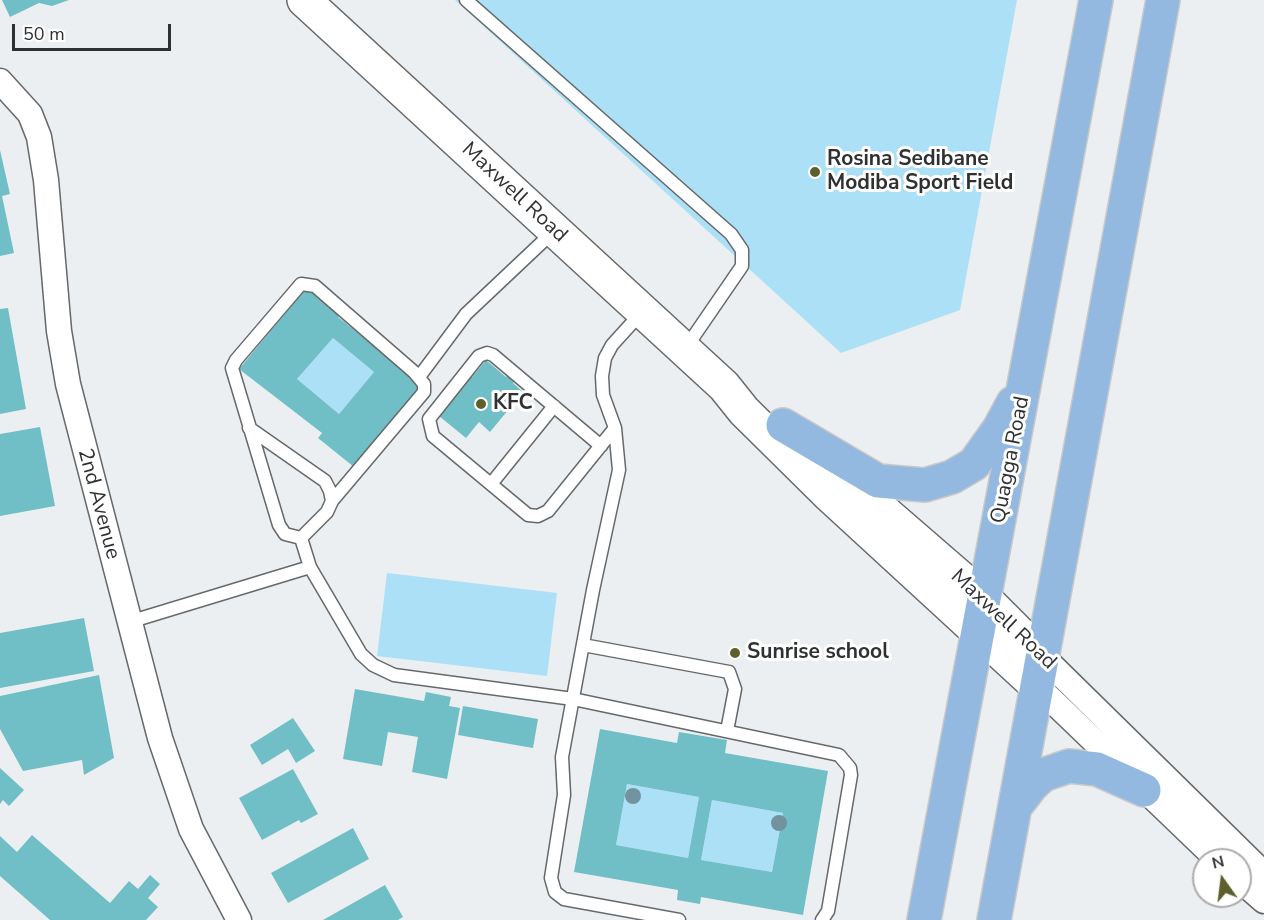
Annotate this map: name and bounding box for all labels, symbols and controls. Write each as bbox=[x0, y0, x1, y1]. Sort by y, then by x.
scale bar bbox=[15, 12, 174, 50]
text: 50 m bbox=[23, 22, 65, 46]
street label: Maxwell Road bbox=[456, 138, 572, 248]
place label: Rosina Sedibane Modiba Sport Field bbox=[827, 147, 1013, 197]
marker: Rosina Sedibane Modiba Sport Field bbox=[808, 165, 822, 179]
place label: KFC bbox=[493, 391, 533, 417]
street label: Quagga Road bbox=[986, 394, 1036, 526]
marker: KFC bbox=[474, 397, 488, 411]
street label: 2nd Avenue bbox=[71, 446, 125, 562]
street label: Maxwell Road bbox=[945, 565, 1061, 675]
place label: Sunrise school bbox=[747, 640, 889, 666]
marker: Sunrise school bbox=[728, 646, 742, 660]
north arrow bbox=[1192, 848, 1252, 908]
text: N bbox=[1210, 850, 1227, 875]

